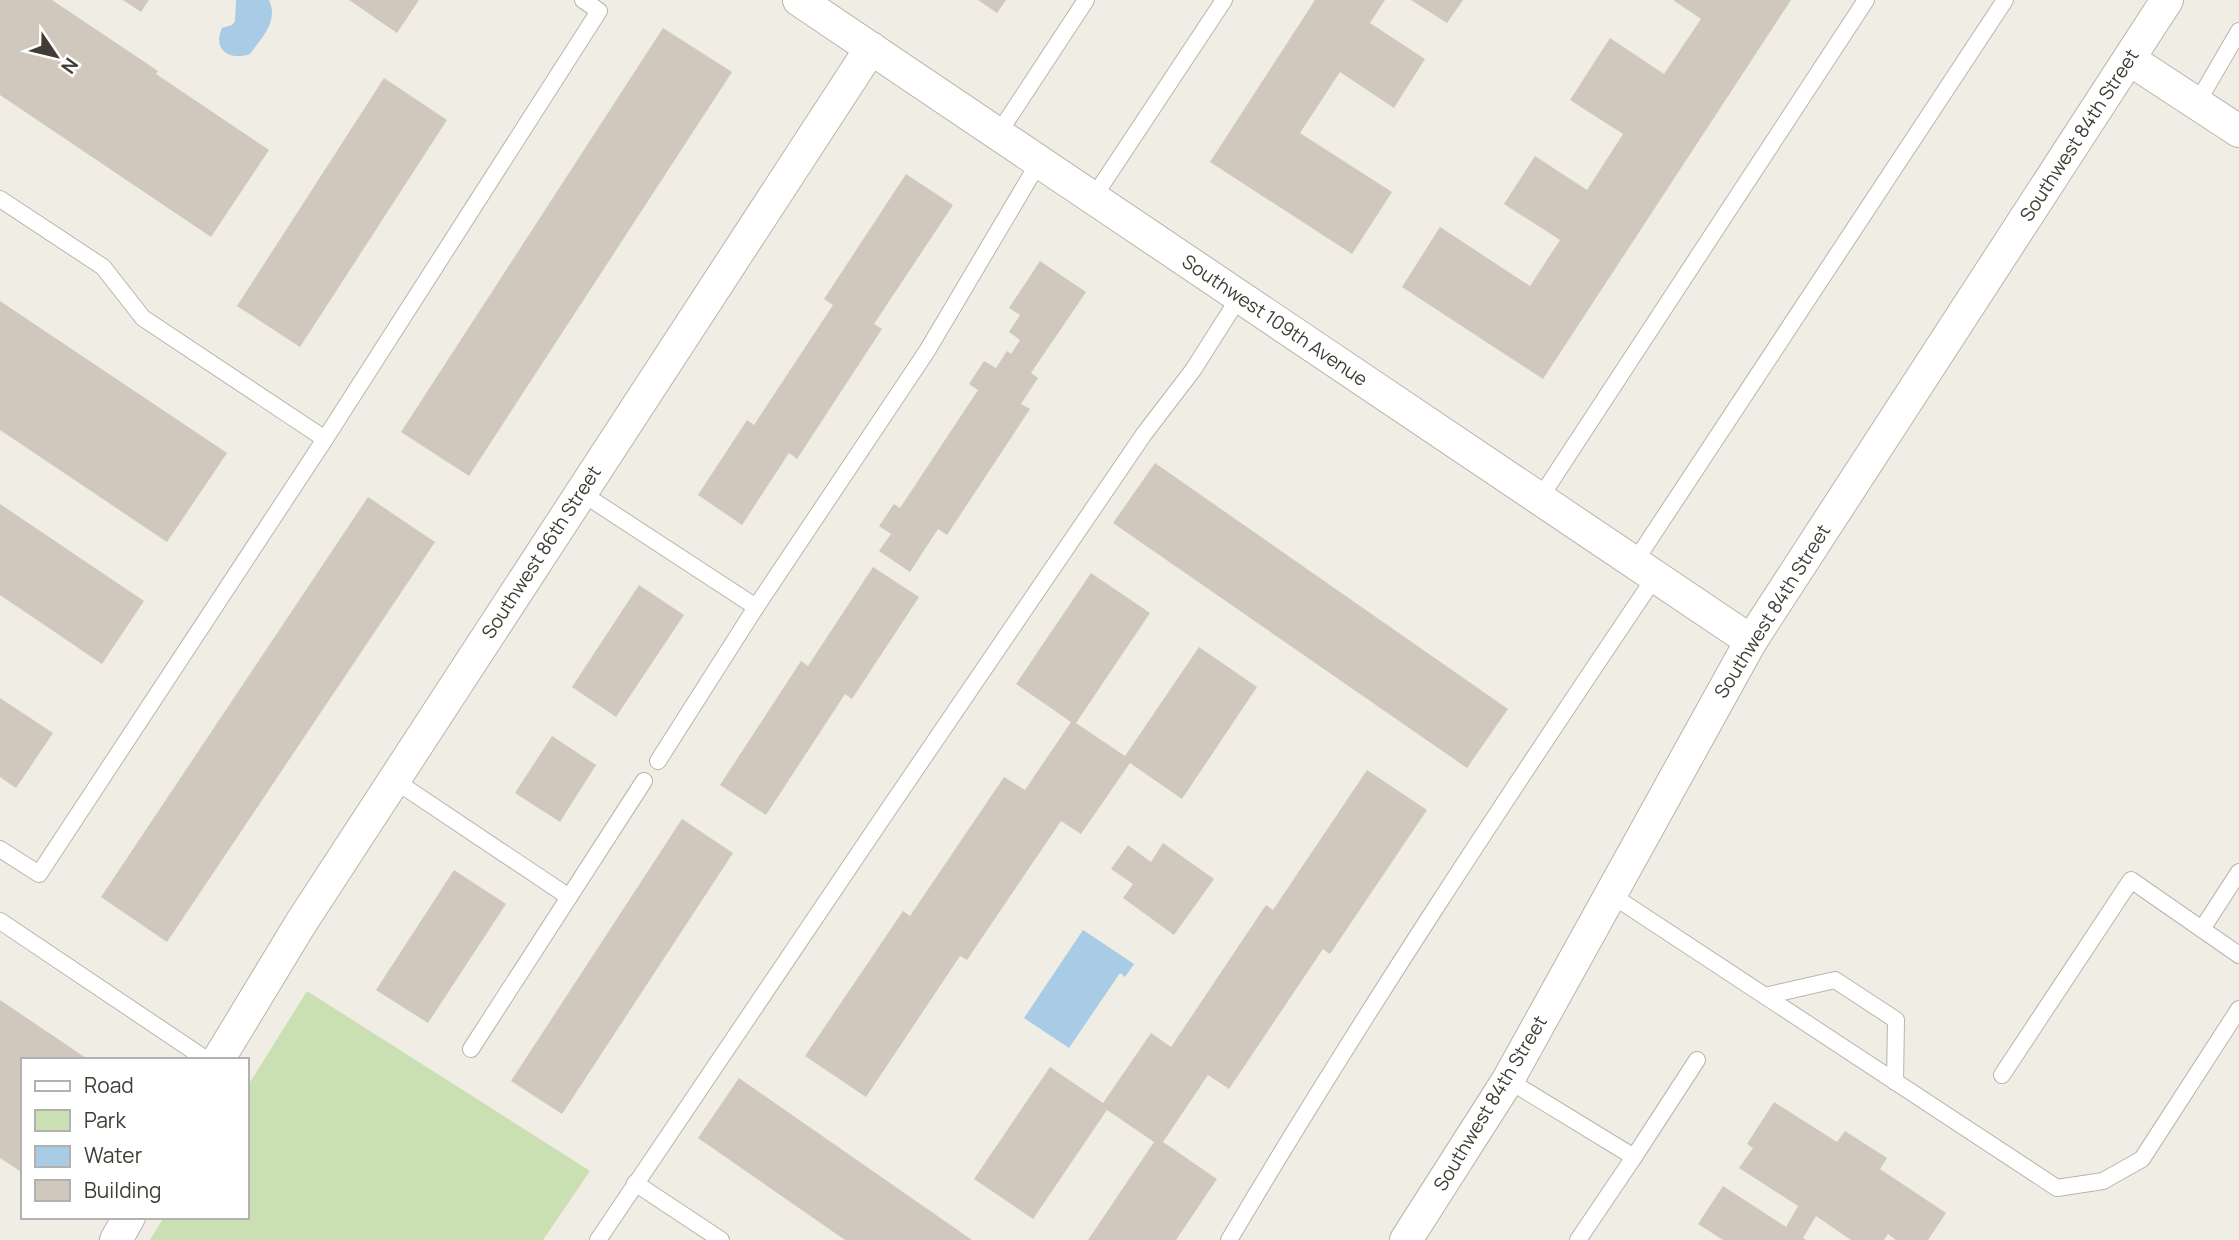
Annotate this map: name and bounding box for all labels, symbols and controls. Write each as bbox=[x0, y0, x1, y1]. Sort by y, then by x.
north arrow bbox=[21, 21, 91, 91]
street label: Southwest 84th Street bbox=[2013, 44, 2145, 226]
text: N bbox=[55, 53, 84, 79]
street label: Southwest 109th Avenue bbox=[1177, 248, 1373, 392]
street label: Southwest 86th Street bbox=[475, 461, 607, 643]
street label: Southwest 84th Street bbox=[1708, 519, 1836, 703]
street label: Southwest 84th Street bbox=[1427, 1010, 1553, 1196]
legend bbox=[21, 1058, 248, 1219]
text: Road bbox=[84, 1071, 134, 1099]
text: Park bbox=[84, 1106, 126, 1134]
text: Water bbox=[84, 1141, 143, 1169]
text: Building bbox=[84, 1176, 161, 1204]

